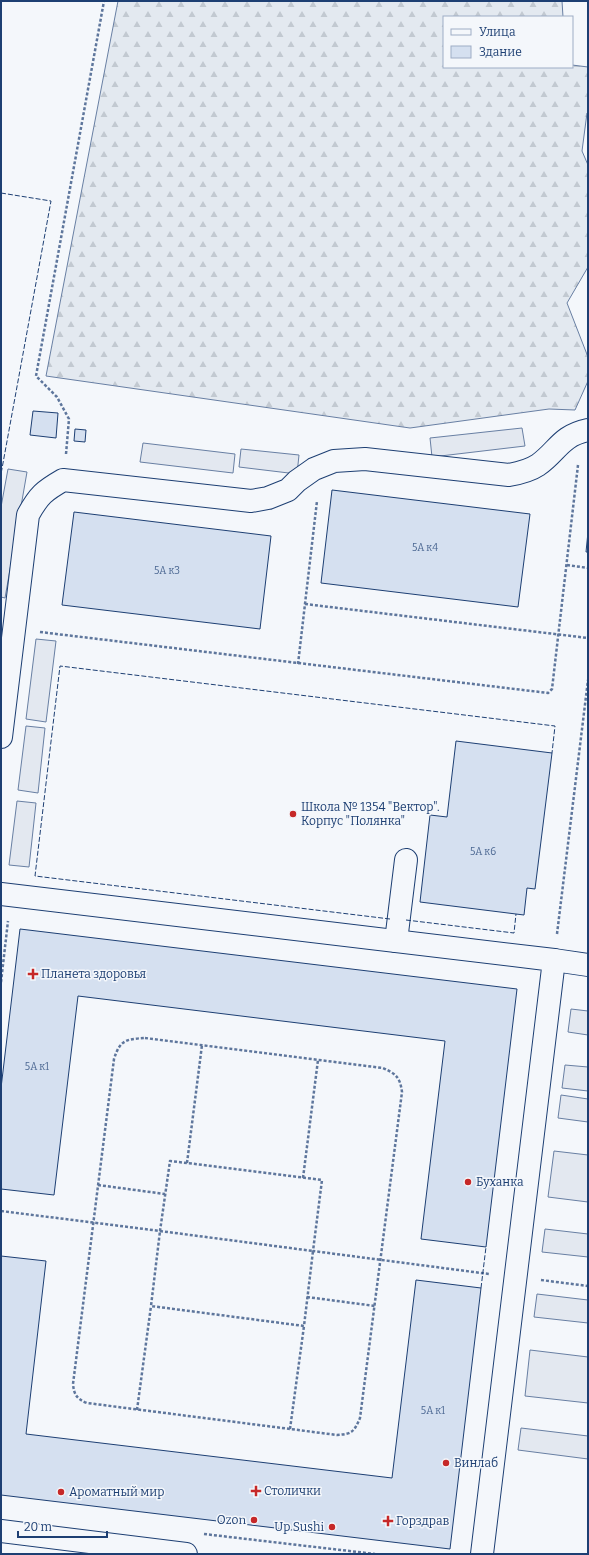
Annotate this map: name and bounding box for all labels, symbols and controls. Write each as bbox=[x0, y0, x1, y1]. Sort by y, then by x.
legend bbox=[443, 16, 573, 68]
text: Улица bbox=[479, 25, 516, 39]
text: Здание bbox=[479, 45, 522, 59]
house number: 5А к4 bbox=[412, 542, 438, 554]
house number: 5А к3 bbox=[154, 565, 180, 577]
place label: Школа № 1354 "Вектор". Корпус "Полянка" bbox=[301, 800, 440, 828]
marker: Школа № 1354 "Вектор". Корпус "Полянка" bbox=[288, 809, 298, 819]
house number: 5А к6 bbox=[470, 846, 496, 858]
place label: Планета здоровья bbox=[41, 967, 147, 981]
marker: Планета здоровья bbox=[28, 969, 38, 979]
house number: 5А к1 bbox=[25, 1061, 49, 1073]
place label: Буханка bbox=[476, 1175, 524, 1189]
marker: Буханка bbox=[463, 1177, 473, 1187]
house number: 5А к1 bbox=[421, 1405, 445, 1417]
place label: Винлаб bbox=[454, 1456, 498, 1470]
marker: Винлаб bbox=[441, 1458, 451, 1468]
place label: Столички bbox=[264, 1484, 321, 1498]
place label: Ароматный мир bbox=[69, 1485, 164, 1499]
marker: Столички bbox=[251, 1486, 261, 1496]
marker: Ароматный мир bbox=[56, 1487, 66, 1497]
scale bar bbox=[18, 1513, 107, 1539]
place label: Ozon bbox=[217, 1513, 246, 1527]
place label: Горздрав bbox=[396, 1514, 449, 1528]
marker: Ozon bbox=[249, 1515, 259, 1525]
marker: Горздрав bbox=[383, 1516, 393, 1526]
text: 20 m bbox=[24, 1520, 53, 1534]
place label: Up Sushi bbox=[274, 1520, 324, 1534]
marker: Up Sushi bbox=[327, 1522, 337, 1532]

